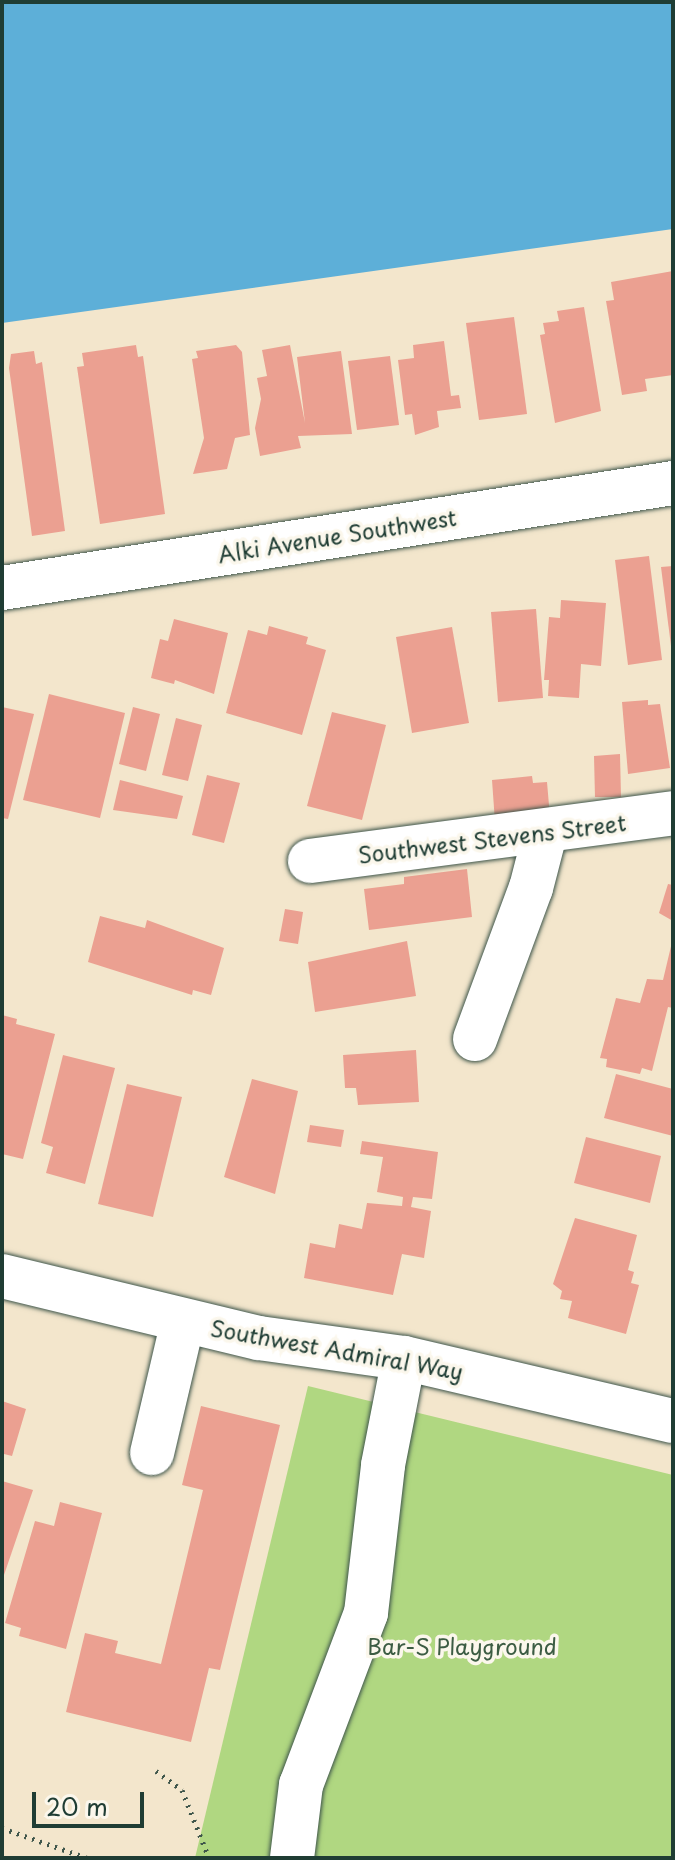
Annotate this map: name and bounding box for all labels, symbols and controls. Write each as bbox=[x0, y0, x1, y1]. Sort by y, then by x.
street label: Alki Avenue Southwest bbox=[216, 503, 458, 567]
street label: Southwest Stevens Street bbox=[356, 808, 628, 868]
street label: Southwest Admiral Way bbox=[209, 1314, 465, 1384]
park label: Bar-S Playground bbox=[368, 1633, 556, 1659]
scale bar bbox=[36, 1776, 148, 1826]
text: 20 m bbox=[46, 1788, 108, 1824]

